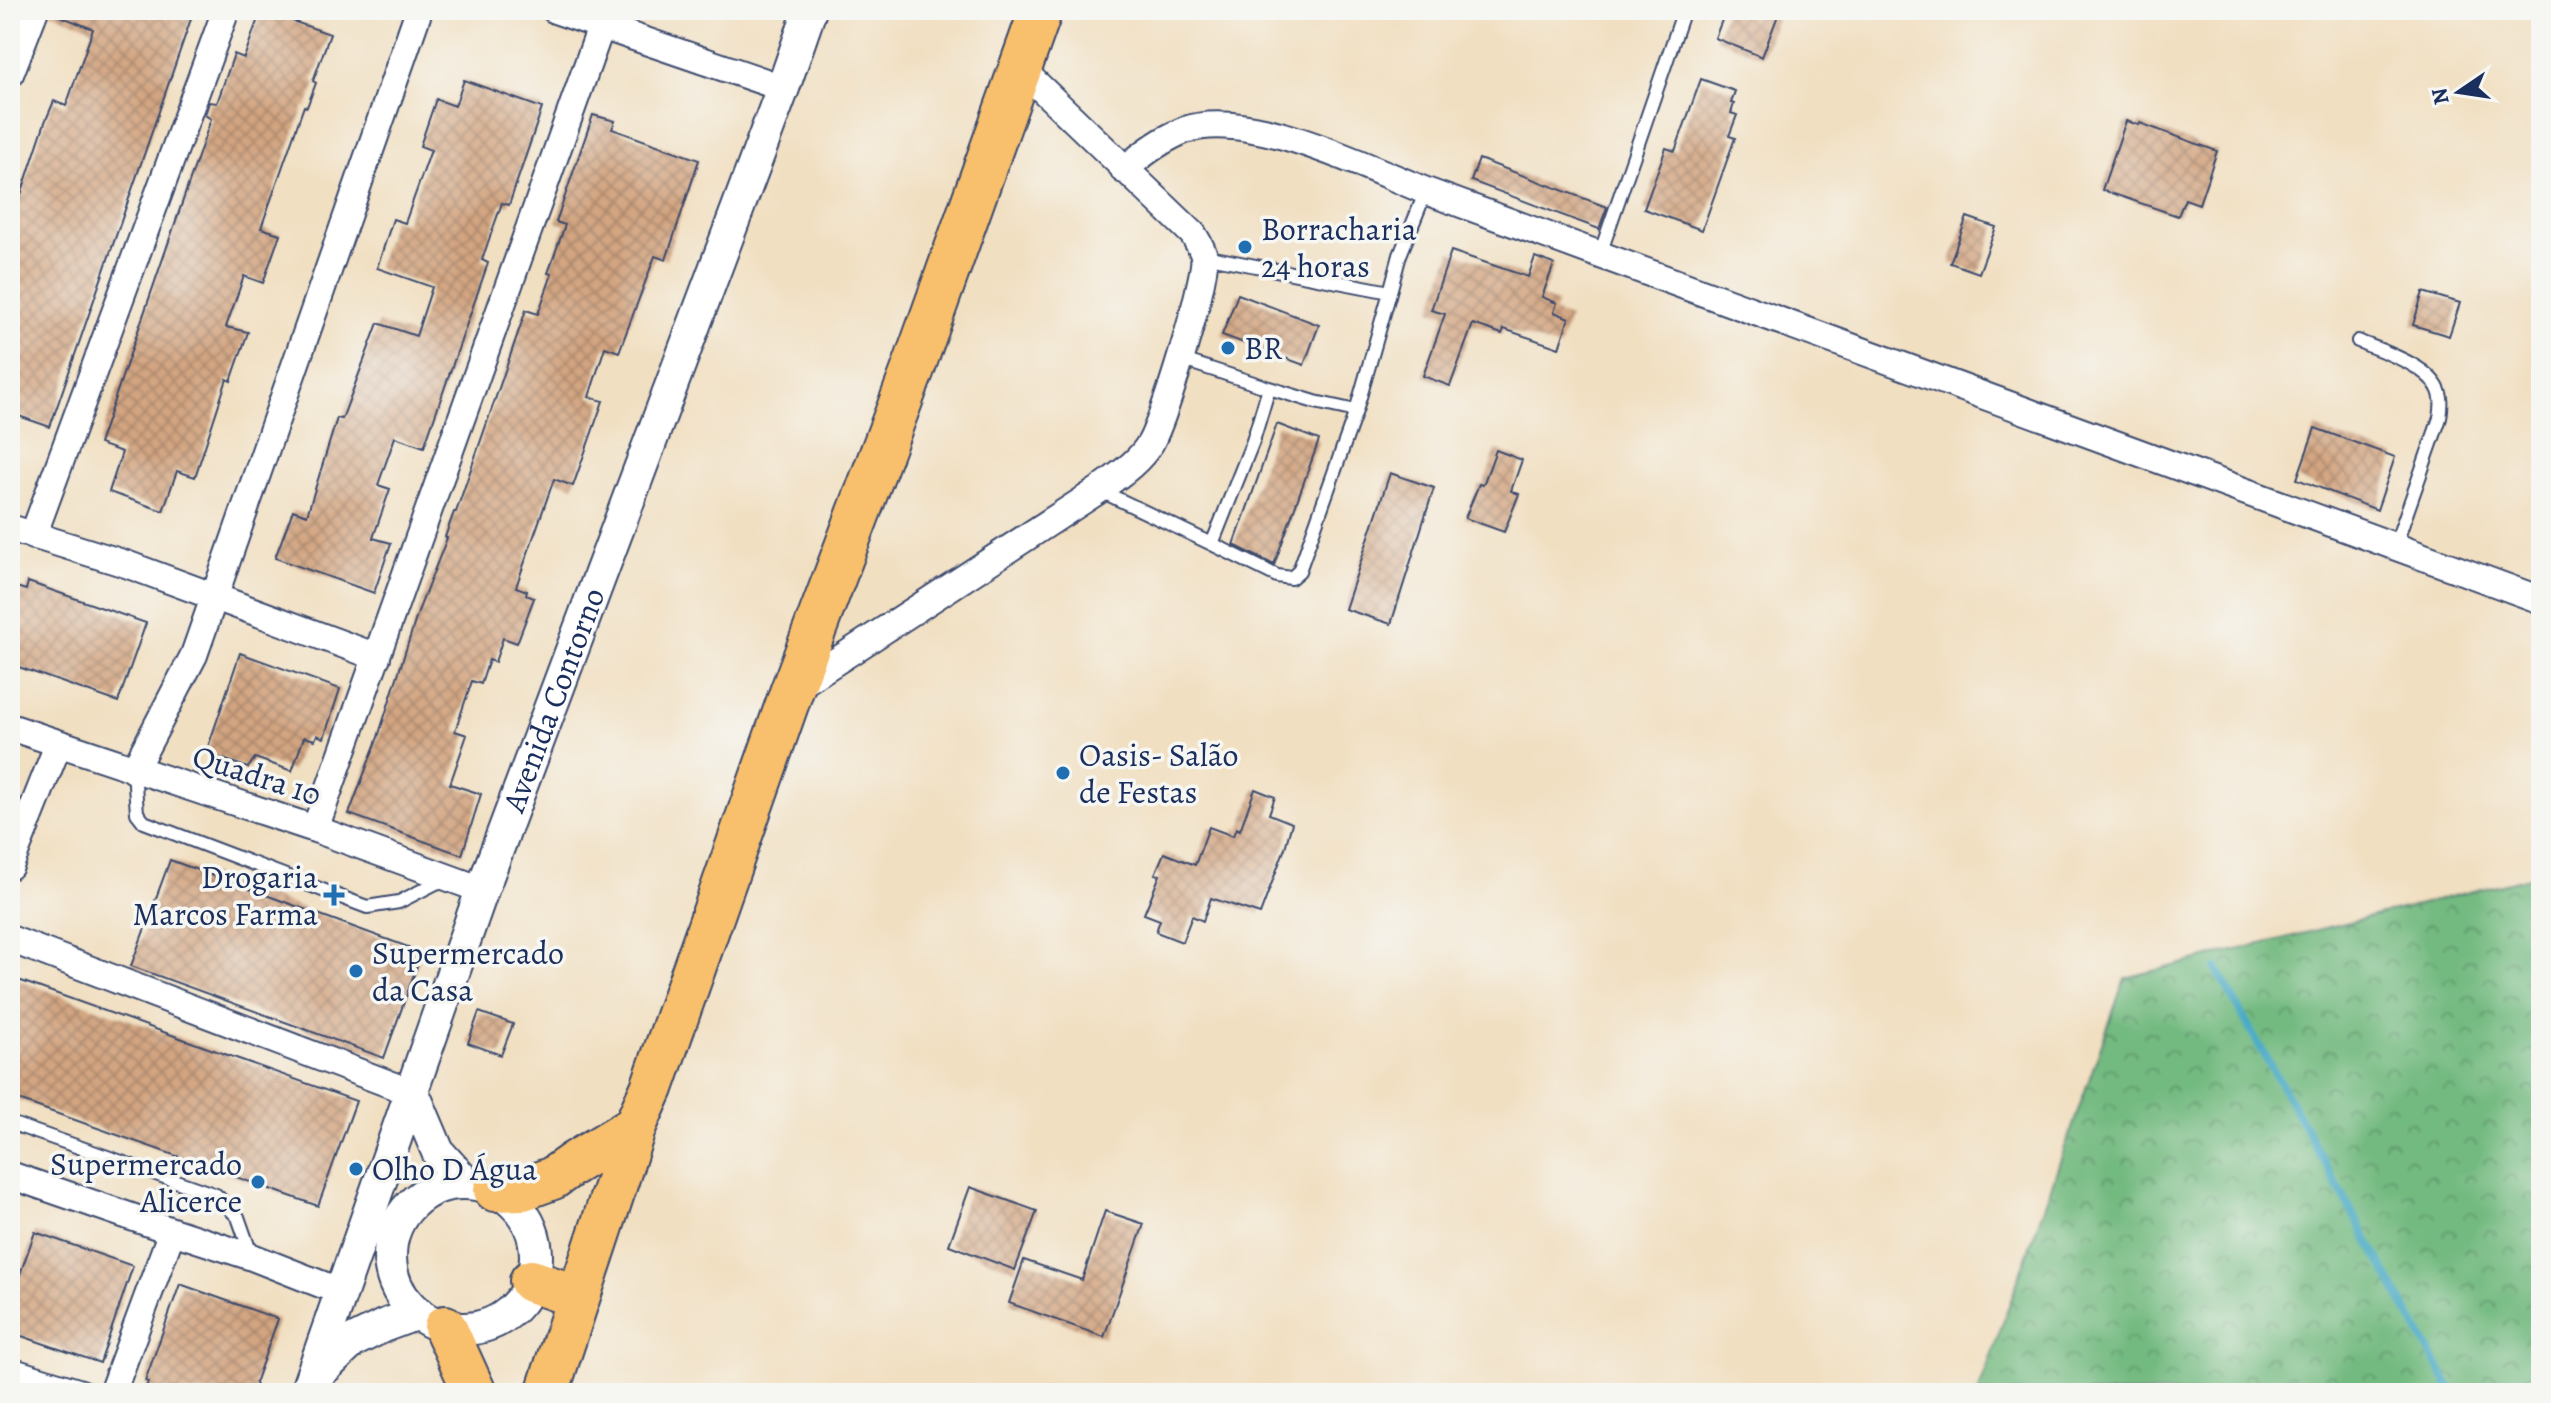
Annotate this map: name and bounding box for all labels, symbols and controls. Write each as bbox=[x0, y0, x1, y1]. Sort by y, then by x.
north arrow bbox=[2419, 52, 2499, 132]
text: N bbox=[2424, 85, 2457, 107]
place label: Borracharia 24 horas bbox=[1261, 207, 1417, 288]
marker: Borracharia 24 horas bbox=[1236, 238, 1254, 256]
place label: BR bbox=[1244, 326, 1283, 370]
marker: BR bbox=[1219, 339, 1237, 357]
street label: Avenida Contorno bbox=[491, 582, 615, 819]
place label: Oasis- Salão de Festas bbox=[1079, 733, 1239, 814]
street label: Quadra 10 bbox=[187, 734, 327, 816]
marker: Oasis- Salão de Festas bbox=[1054, 764, 1072, 782]
place label: Drogaria Marcos Farma bbox=[132, 855, 318, 936]
marker: Drogaria Marcos Farma bbox=[325, 886, 343, 904]
place label: Supermercado da Casa bbox=[372, 931, 564, 1012]
marker: Supermercado da Casa bbox=[347, 962, 365, 980]
place label: Supermercado Alicerce bbox=[50, 1142, 242, 1223]
place label: Olho D Água bbox=[372, 1147, 537, 1191]
marker: Olho D Água bbox=[347, 1160, 365, 1178]
marker: Supermercado Alicerce bbox=[249, 1173, 267, 1191]

